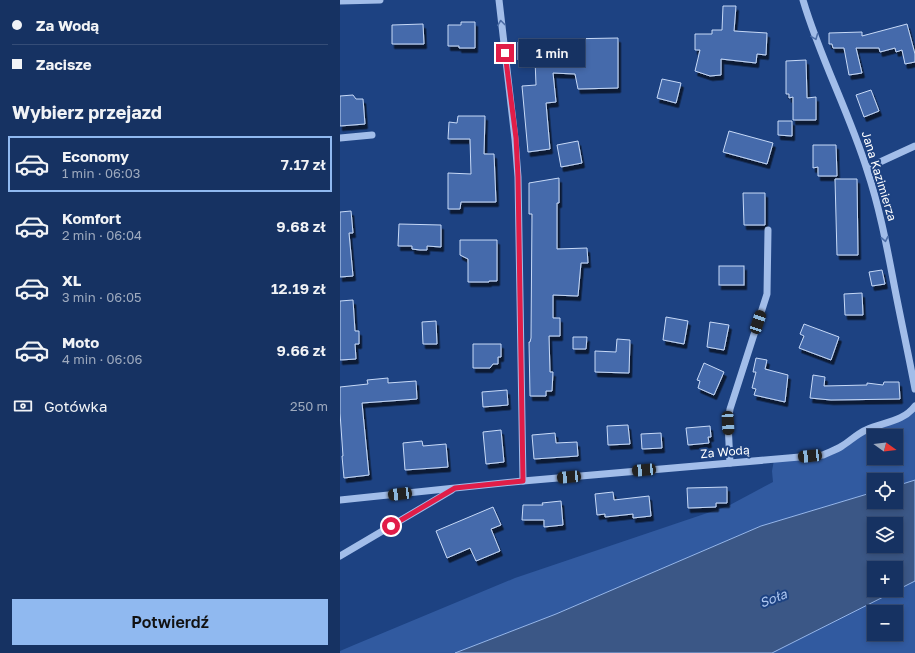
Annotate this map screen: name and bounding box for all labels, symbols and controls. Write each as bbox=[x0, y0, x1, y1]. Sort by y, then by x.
text: Za Wodą bbox=[36, 16, 99, 34]
one-way arrow bbox=[497, 20, 506, 26]
one-way arrow bbox=[811, 33, 819, 40]
callout: 1 min bbox=[519, 39, 585, 67]
route end bbox=[496, 44, 514, 62]
text: 1 min bbox=[536, 45, 568, 61]
text: Zacisze bbox=[36, 55, 92, 73]
text: Wybierz przejazd bbox=[12, 101, 162, 123]
street label: Jana Kazimierza bbox=[859, 129, 900, 223]
icon: car bbox=[14, 146, 50, 182]
text: Economy bbox=[62, 147, 129, 165]
text: 7.17 zł bbox=[281, 155, 326, 173]
text: 1 min · 06:03 bbox=[62, 165, 140, 181]
icon: car bbox=[14, 208, 50, 244]
text: Komfort bbox=[62, 209, 121, 227]
text: 9.68 zł bbox=[276, 217, 326, 235]
text: 2 min · 06:04 bbox=[62, 227, 142, 243]
one-way arrow bbox=[881, 236, 889, 242]
icon: car bbox=[14, 270, 50, 306]
text: XL bbox=[62, 271, 81, 289]
text: 12.19 zł bbox=[271, 279, 326, 297]
text: 3 min · 06:05 bbox=[62, 289, 142, 305]
car bbox=[749, 309, 767, 335]
icon: car bbox=[14, 332, 50, 368]
text: Moto bbox=[62, 333, 99, 351]
text: 9.66 zł bbox=[276, 341, 326, 359]
text: 4 min · 06:06 bbox=[62, 351, 142, 367]
icon: cash bbox=[12, 395, 34, 417]
text: Gotówka bbox=[44, 397, 107, 415]
text: 250 m bbox=[290, 398, 328, 414]
car bbox=[721, 411, 735, 435]
north arrow bbox=[867, 429, 903, 465]
map controls bbox=[867, 429, 903, 641]
street label: Za Wodą bbox=[700, 442, 750, 461]
car bbox=[797, 449, 823, 463]
car bbox=[632, 463, 656, 477]
car bbox=[557, 470, 581, 484]
button: locate bbox=[867, 473, 903, 509]
car bbox=[387, 487, 413, 501]
route start bbox=[382, 517, 400, 535]
button: layers bbox=[867, 517, 903, 553]
button: + bbox=[867, 561, 903, 597]
water label: Soła bbox=[757, 585, 790, 610]
button: Potwierdź bbox=[12, 599, 328, 645]
button: − bbox=[867, 605, 903, 641]

